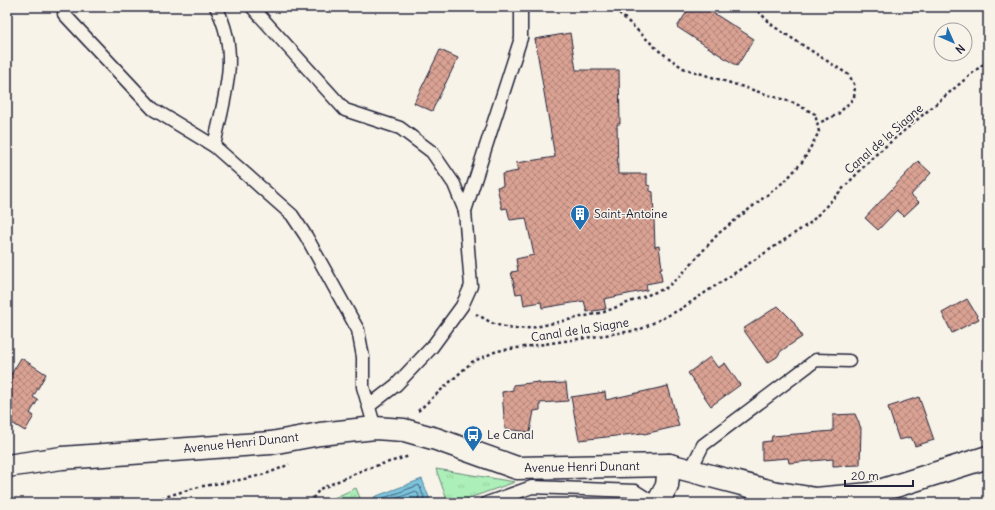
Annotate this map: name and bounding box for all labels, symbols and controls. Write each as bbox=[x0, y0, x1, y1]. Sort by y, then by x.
north arrow bbox=[933, 22, 973, 62]
text: N bbox=[952, 41, 968, 57]
street label: Canal de la Siagne bbox=[841, 100, 926, 177]
building icon: Saint-Antoine bbox=[569, 203, 591, 231]
place label: Saint-Antoine bbox=[594, 206, 667, 221]
street label: Canal de la Siagne bbox=[530, 314, 630, 345]
bus stop icon: Le Canal bbox=[462, 424, 484, 452]
place label: Le Canal bbox=[487, 427, 534, 442]
street label: Avenue Henri Dunant bbox=[183, 429, 299, 456]
street label: Avenue Henri Dunant bbox=[524, 458, 640, 475]
scale bar bbox=[845, 462, 913, 488]
text: 20 m bbox=[851, 468, 879, 483]

